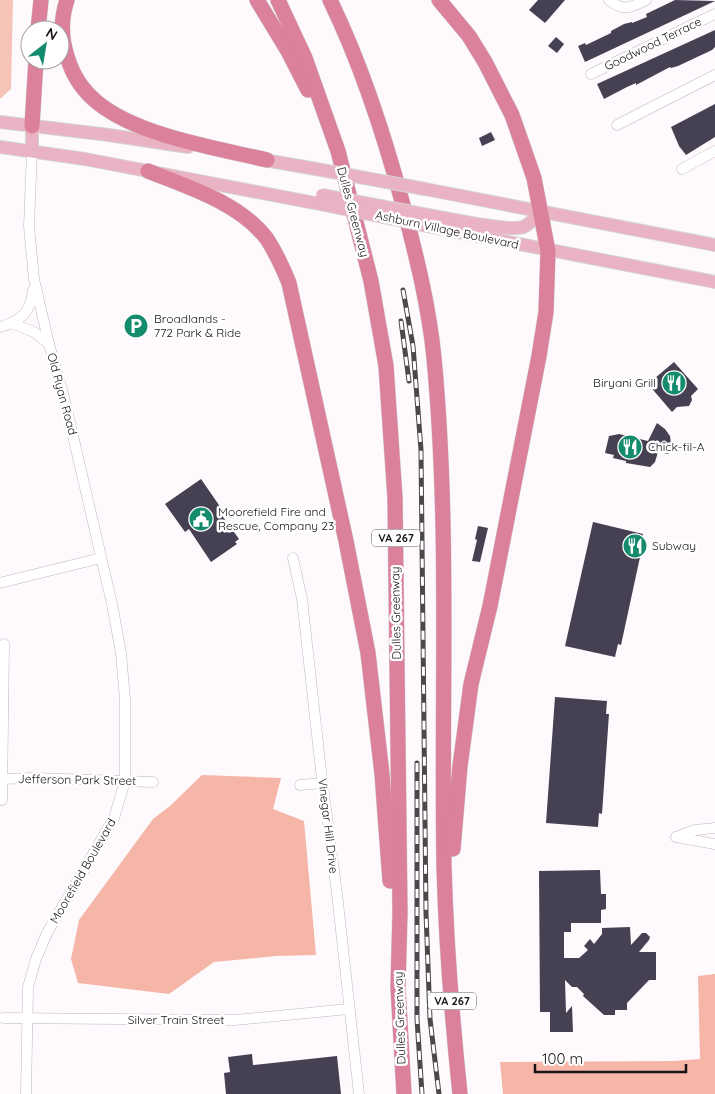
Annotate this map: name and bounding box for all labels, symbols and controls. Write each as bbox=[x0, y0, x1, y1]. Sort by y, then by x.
street label: Goodwood Terrace bbox=[602, 13, 704, 74]
north arrow bbox=[20, 20, 70, 70]
text: N bbox=[43, 23, 61, 44]
street label: Dulles Greenway bbox=[334, 165, 373, 259]
street label: Ashburn Village Boulevard bbox=[374, 207, 520, 252]
place label: Broadlands - 772 Park & Ride bbox=[154, 311, 241, 340]
parking icon: Broadlands - 772 Park & Ride bbox=[123, 313, 149, 339]
street label: Old Ryan Road bbox=[44, 351, 81, 437]
restaurant icon: Biryani Grill bbox=[661, 370, 687, 396]
place label: Biryani Grill bbox=[593, 375, 656, 390]
restaurant icon: Chick-fil-A bbox=[617, 434, 643, 460]
place label: Chick-fil-A bbox=[648, 439, 705, 454]
place label: Moorefield Fire and Rescue, Company 23 bbox=[218, 504, 334, 533]
public building icon: Moorefield Fire and Rescue, Company 23 bbox=[188, 506, 214, 532]
road number: VA 267 bbox=[372, 530, 420, 546]
restaurant icon: Subway bbox=[622, 533, 648, 559]
place label: Subway bbox=[652, 538, 696, 553]
street label: Dulles Greenway bbox=[387, 566, 404, 660]
street label: Jefferson Park Street bbox=[18, 771, 136, 788]
street label: Vinegar Hill Drive bbox=[315, 778, 342, 875]
street label: Moorefield Boulevard bbox=[46, 816, 119, 926]
street label: Dulles Greenway bbox=[390, 971, 409, 1065]
road number: VA 267 bbox=[428, 992, 476, 1009]
street label: Silver Train Street bbox=[128, 1012, 224, 1027]
scale bar bbox=[535, 1042, 686, 1074]
text: 100 m bbox=[542, 1049, 583, 1068]

